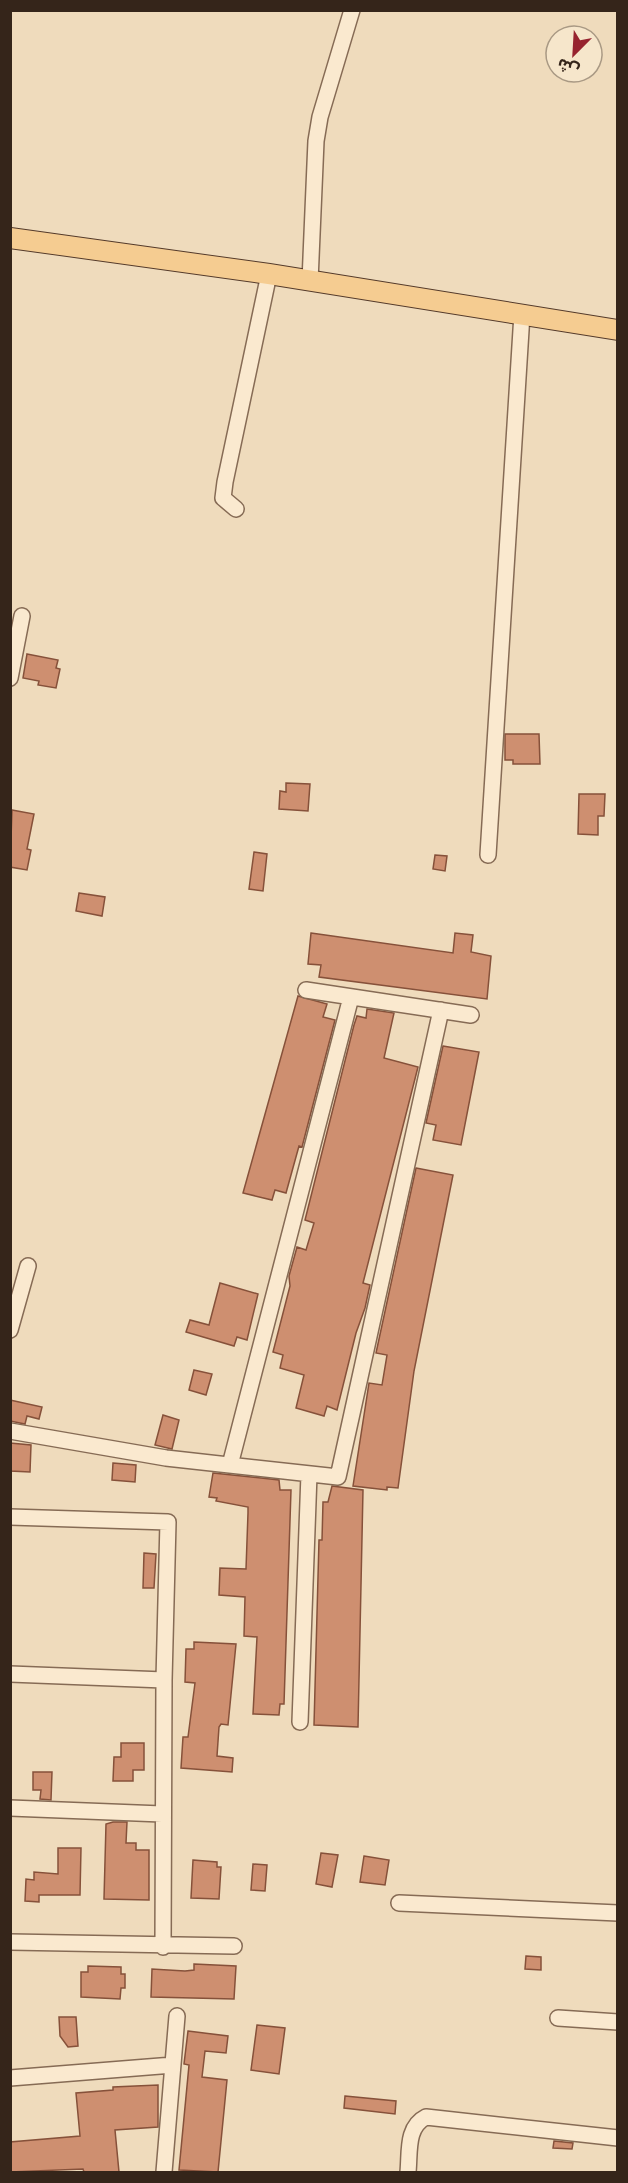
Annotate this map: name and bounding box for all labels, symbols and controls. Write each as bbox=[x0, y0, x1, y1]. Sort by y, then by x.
north arrow bbox=[544, 24, 604, 84]
text: ش bbox=[554, 54, 582, 81]

